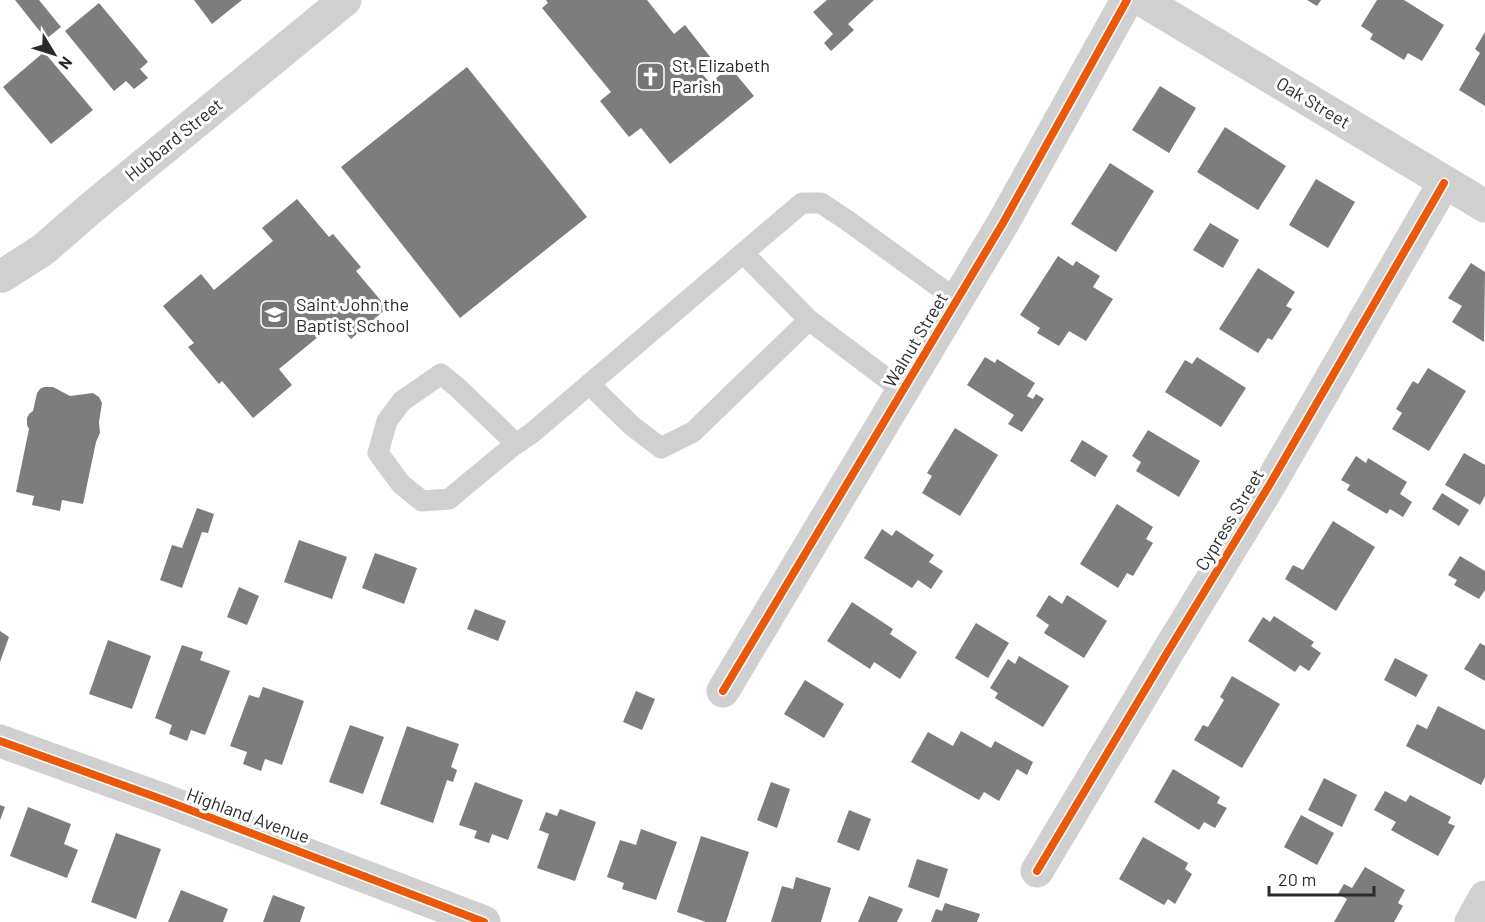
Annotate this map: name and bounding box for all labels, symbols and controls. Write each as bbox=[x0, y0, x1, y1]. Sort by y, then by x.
north arrow bbox=[24, 24, 84, 84]
text: N bbox=[55, 54, 77, 74]
place label: St. Elizabeth Parish bbox=[672, 54, 770, 97]
church icon: St. Elizabeth Parish bbox=[635, 60, 667, 92]
street label: Oak Street bbox=[1273, 72, 1354, 133]
street label: Hubbard Street bbox=[120, 93, 227, 185]
street label: Walnut Street bbox=[878, 288, 952, 391]
place label: Saint John the Baptist School bbox=[296, 293, 409, 336]
school or university icon: Saint John the Baptist School bbox=[259, 299, 291, 331]
street label: Cypress Street bbox=[1190, 465, 1268, 574]
street label: Highland Avenue bbox=[184, 783, 313, 847]
scale bar bbox=[1269, 859, 1374, 897]
text: 20 m bbox=[1278, 868, 1316, 890]

